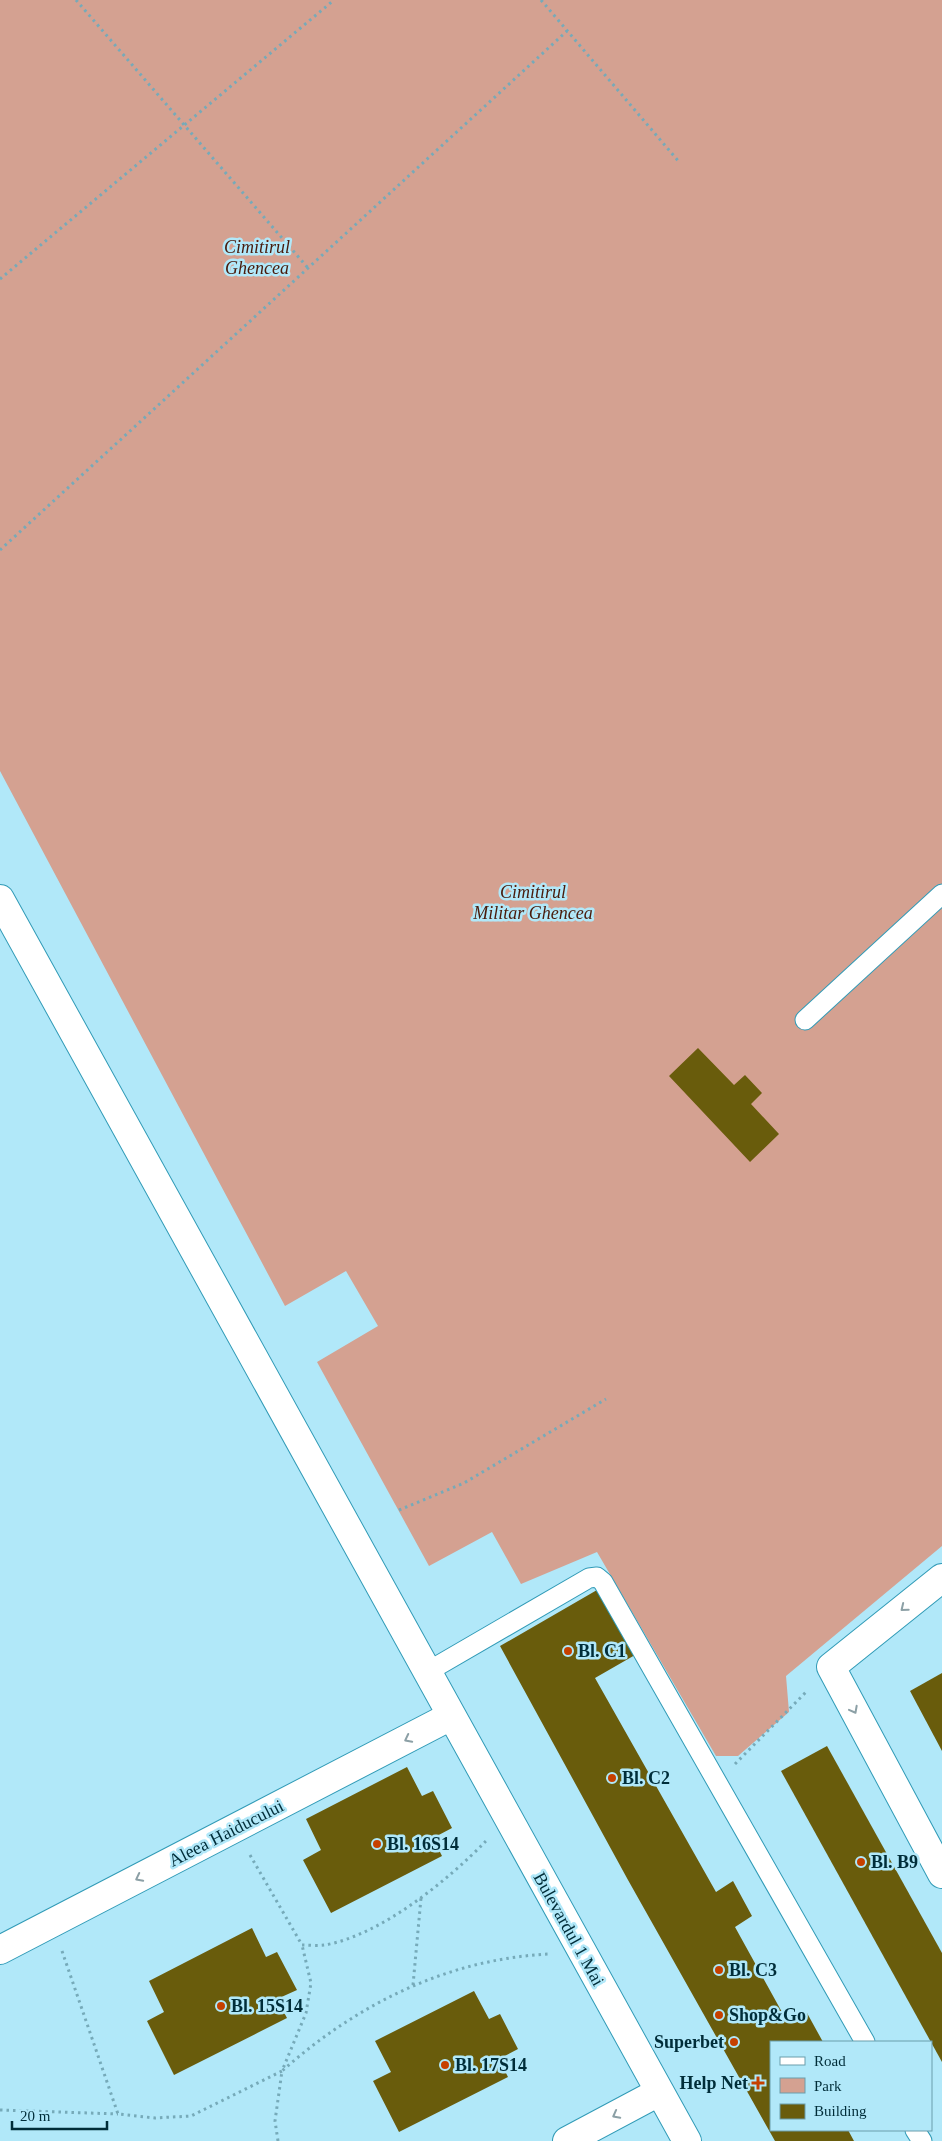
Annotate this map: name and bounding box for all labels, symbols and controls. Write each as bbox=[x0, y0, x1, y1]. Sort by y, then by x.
park label: Cimitirul Ghencea bbox=[224, 237, 290, 278]
park label: Cimitirul Militar Ghencea bbox=[472, 882, 593, 923]
one-way arrow bbox=[901, 1603, 910, 1611]
place label: Bl. C1 bbox=[578, 1641, 626, 1661]
marker: Bl. C1 bbox=[562, 1645, 574, 1657]
one-way arrow bbox=[848, 1705, 858, 1714]
one-way arrow bbox=[404, 1733, 413, 1743]
place label: Bl. C2 bbox=[622, 1768, 670, 1788]
marker: Bl. C2 bbox=[606, 1772, 618, 1784]
street label: Aleea Haiducului bbox=[165, 1795, 287, 1871]
place label: Bl. 16S14 bbox=[387, 1834, 459, 1854]
marker: Bl. 16S14 bbox=[371, 1838, 383, 1850]
place label: Bl. B9 bbox=[871, 1852, 918, 1872]
marker: Bl. B9 bbox=[855, 1856, 867, 1868]
street label: Bulevardul 1 Mai bbox=[529, 1869, 609, 1989]
one-way arrow bbox=[135, 1872, 144, 1882]
place label: Bl. C3 bbox=[729, 1960, 777, 1980]
marker: Bl. C3 bbox=[713, 1964, 725, 1976]
place label: Bl. 15S14 bbox=[231, 1996, 303, 2016]
marker: Bl. 15S14 bbox=[215, 2000, 227, 2012]
place label: Shop&Go bbox=[729, 2005, 806, 2025]
marker: Shop&Go bbox=[713, 2009, 725, 2021]
place label: Superbet bbox=[654, 2032, 724, 2052]
marker: Superbet bbox=[728, 2036, 740, 2048]
legend bbox=[770, 2041, 932, 2131]
text: Road bbox=[814, 2053, 846, 2069]
place label: Bl. 17S14 bbox=[455, 2055, 527, 2075]
marker: Bl. 17S14 bbox=[439, 2059, 451, 2071]
place label: Help Net bbox=[680, 2073, 748, 2093]
marker: Help Net bbox=[752, 2077, 764, 2089]
text: Park bbox=[814, 2078, 842, 2094]
scale bar bbox=[12, 2098, 108, 2130]
text: Building bbox=[814, 2103, 867, 2119]
text: 20 m bbox=[20, 2108, 51, 2124]
one-way arrow bbox=[613, 2109, 622, 2119]

